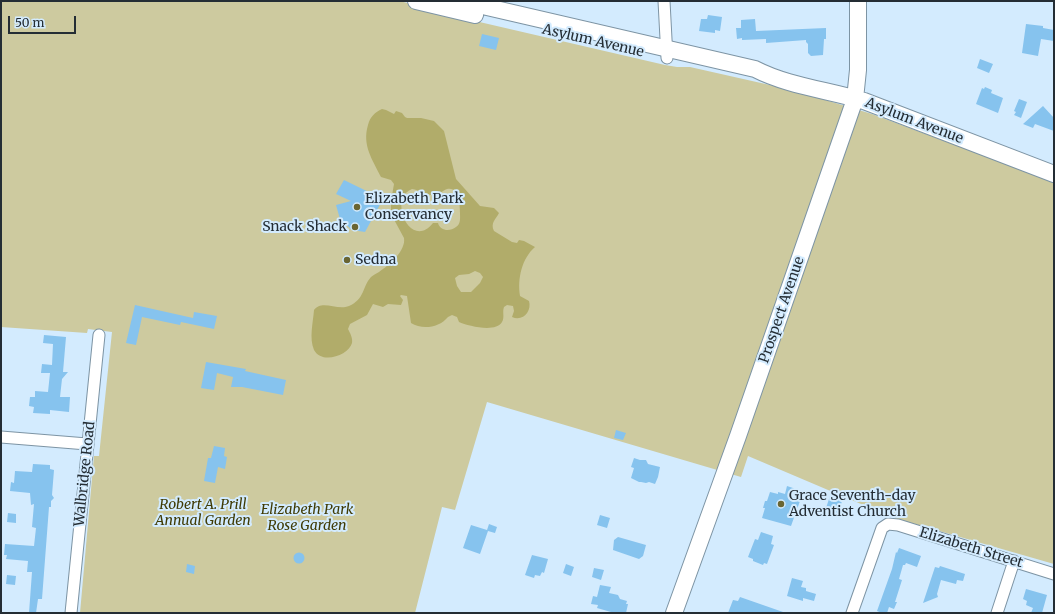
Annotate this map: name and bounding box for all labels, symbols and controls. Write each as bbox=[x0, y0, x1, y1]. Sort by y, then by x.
scale bar bbox=[10, 8, 78, 34]
text: 50 m bbox=[15, 15, 44, 30]
street label: Asylum Avenue bbox=[541, 21, 645, 61]
street label: Asylum Avenue bbox=[863, 95, 965, 147]
place label: Elizabeth Park Conservancy bbox=[365, 191, 463, 224]
marker: Elizabeth Park Conservancy bbox=[352, 202, 362, 212]
place label: Snack Shack bbox=[262, 219, 347, 235]
marker: Snack Shack bbox=[350, 222, 360, 232]
place label: Sedna bbox=[355, 252, 396, 268]
marker: Sedna bbox=[342, 255, 352, 265]
street label: Prospect Avenue bbox=[756, 255, 808, 365]
street label: Walbridge Road bbox=[71, 421, 99, 527]
place label: Grace Seventh-day Adventist Church bbox=[789, 488, 916, 520]
park label: Robert A. Prill Annual Garden bbox=[155, 497, 251, 530]
marker: Grace Seventh-day Adventist Church bbox=[776, 499, 786, 509]
park label: Elizabeth Park Rose Garden bbox=[261, 502, 353, 534]
street label: Elizabeth Street bbox=[917, 524, 1025, 572]

